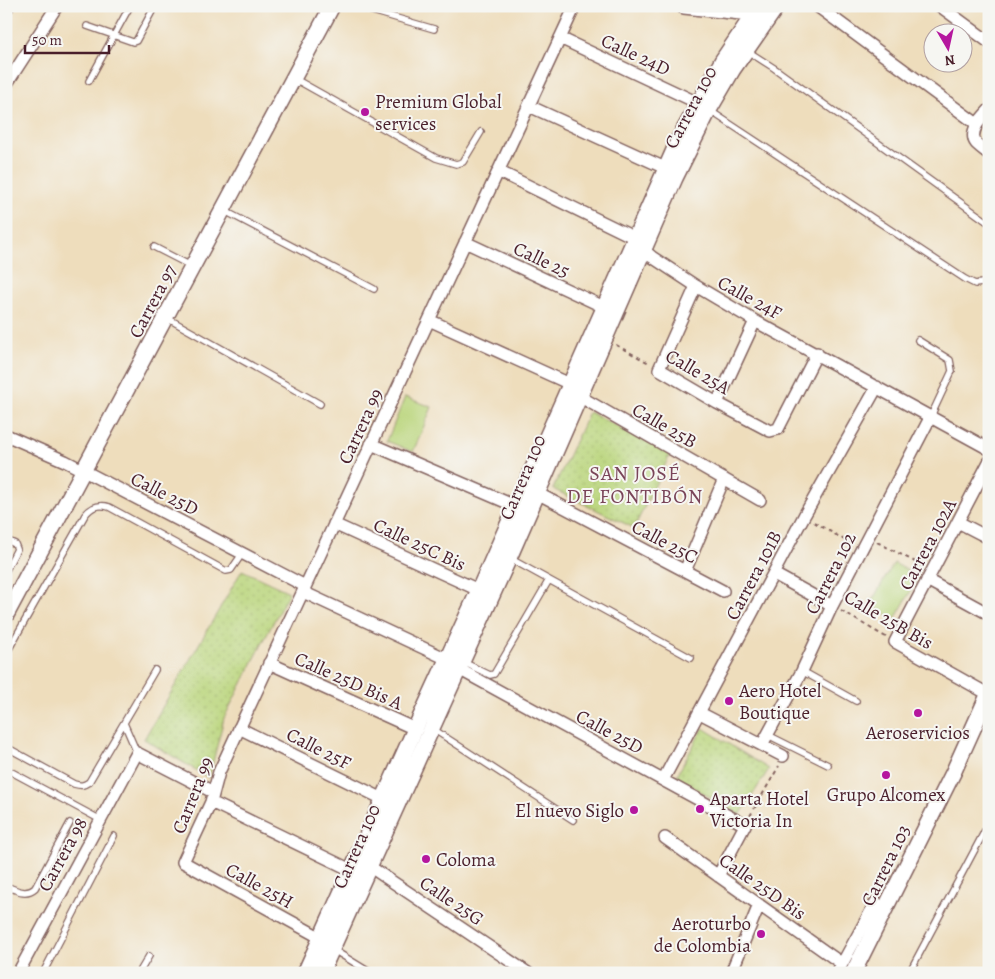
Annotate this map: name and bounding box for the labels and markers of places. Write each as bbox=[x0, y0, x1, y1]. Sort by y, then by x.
place label: Premium Global services bbox=[375, 89, 502, 137]
marker: Premium Global services bbox=[359, 106, 371, 118]
place label: Aero Hotel Boutique bbox=[738, 678, 822, 726]
marker: Aero Hotel Boutique bbox=[723, 695, 735, 707]
marker: Aeroservicios bbox=[912, 707, 924, 719]
place label: Aeroservicios bbox=[865, 720, 970, 746]
marker: Grupo Alcomex bbox=[880, 769, 892, 781]
place label: Grupo Alcomex bbox=[827, 782, 945, 808]
place label: Aparta Hotel Victoria In bbox=[709, 786, 809, 834]
place label: El nuevo Siglo bbox=[515, 798, 624, 824]
marker: Aparta Hotel Victoria In bbox=[694, 803, 706, 815]
marker: El nuevo Siglo bbox=[628, 804, 640, 816]
place label: Coloma bbox=[436, 847, 496, 873]
marker: Coloma bbox=[420, 853, 432, 865]
place label: Aeroturbo de Colombia bbox=[654, 911, 751, 959]
marker: Aeroturbo de Colombia bbox=[755, 928, 767, 940]

